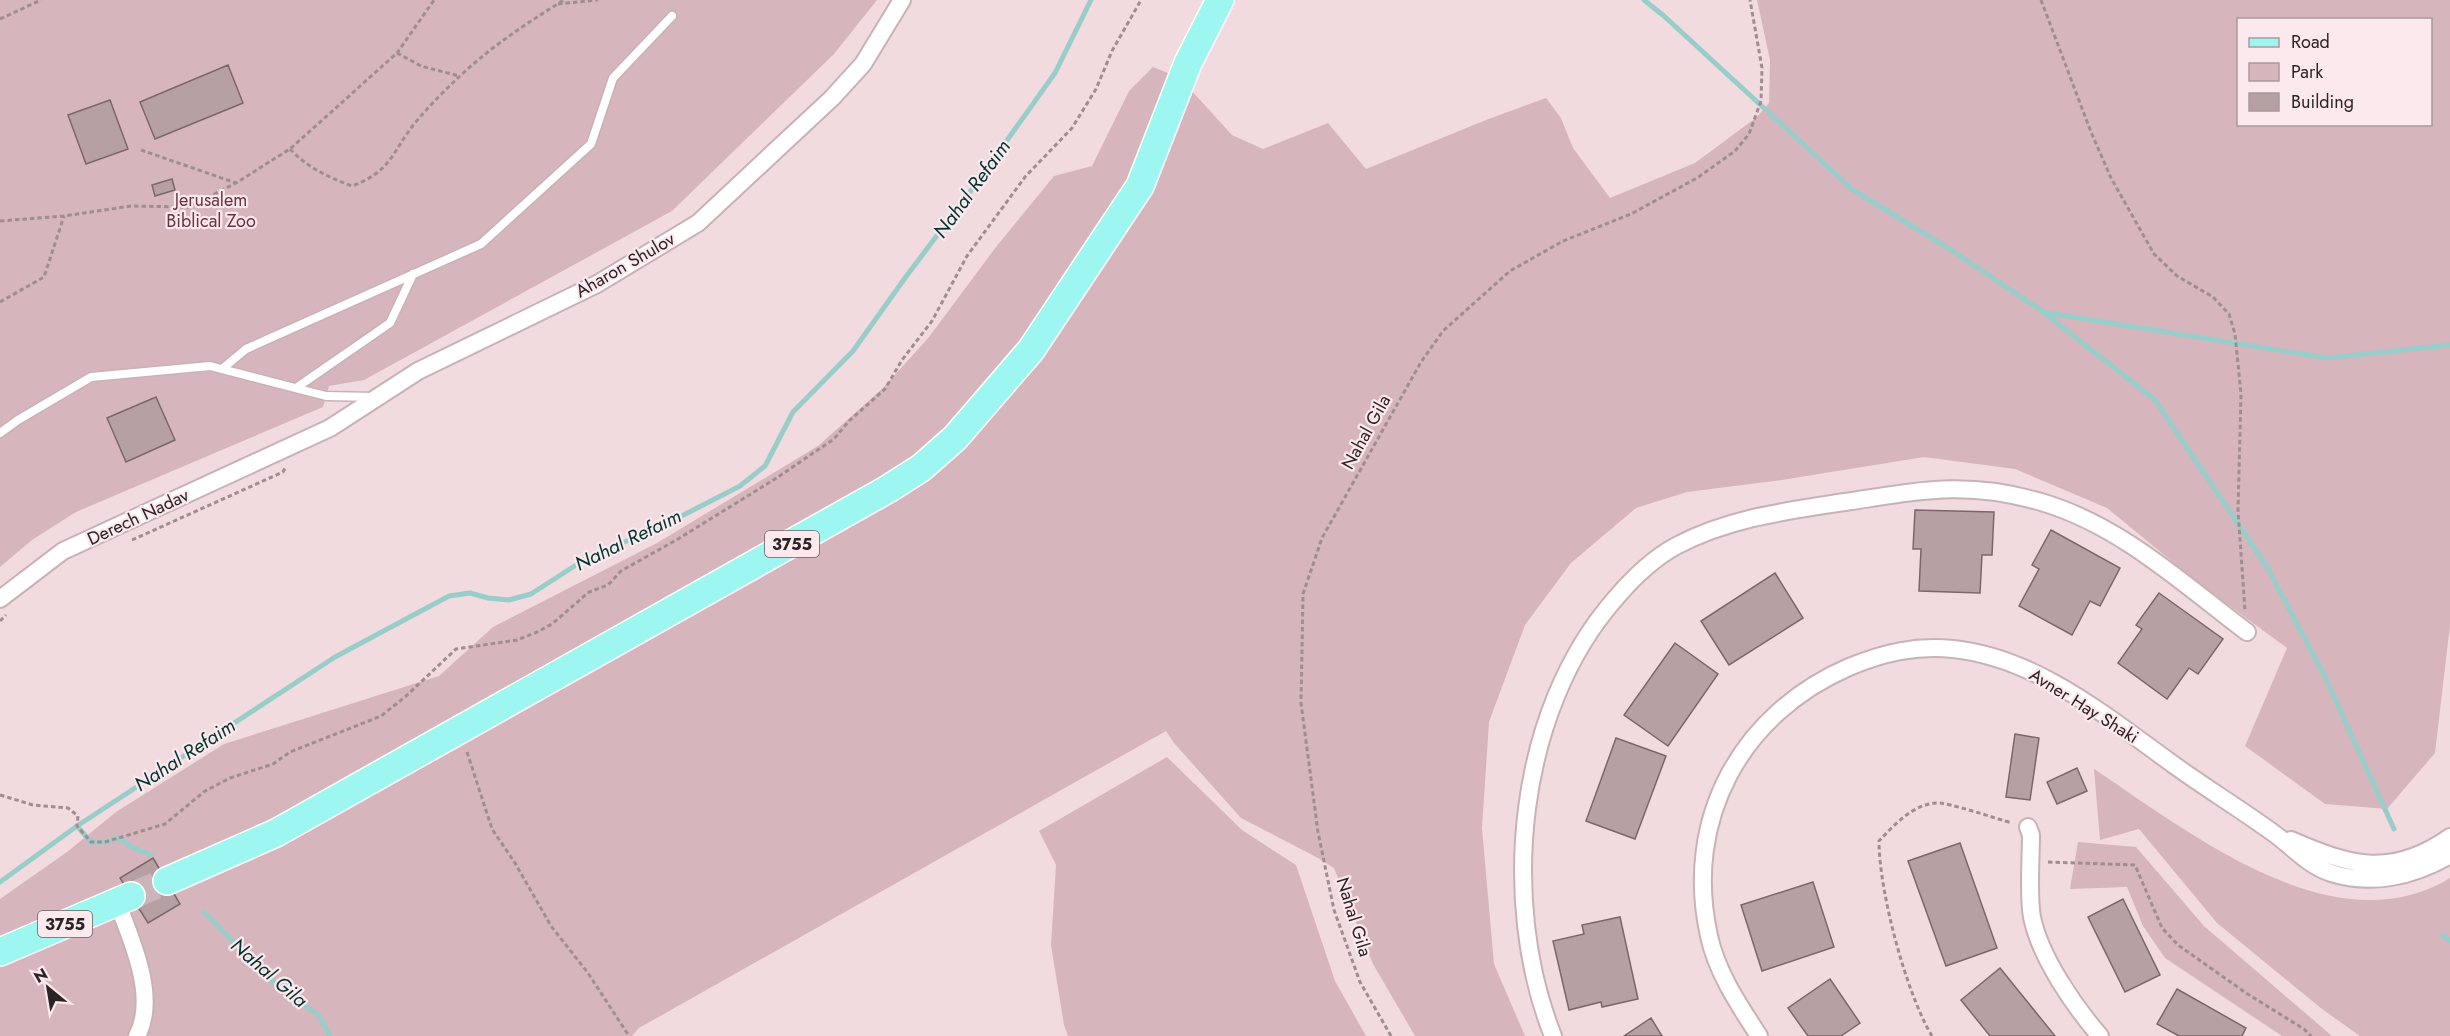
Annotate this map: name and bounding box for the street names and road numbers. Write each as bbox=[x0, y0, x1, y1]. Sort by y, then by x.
street label: Aharon Shulov bbox=[570, 226, 680, 304]
street label: Nahal Gila bbox=[1335, 390, 1397, 474]
street label: Derech Nadav bbox=[83, 482, 193, 552]
road number: 3755 bbox=[765, 531, 819, 557]
street label: Avner Hay Shaki bbox=[2024, 662, 2144, 750]
street label: Nahal Gila bbox=[1330, 874, 1378, 960]
road number: 3755 bbox=[38, 911, 92, 937]

